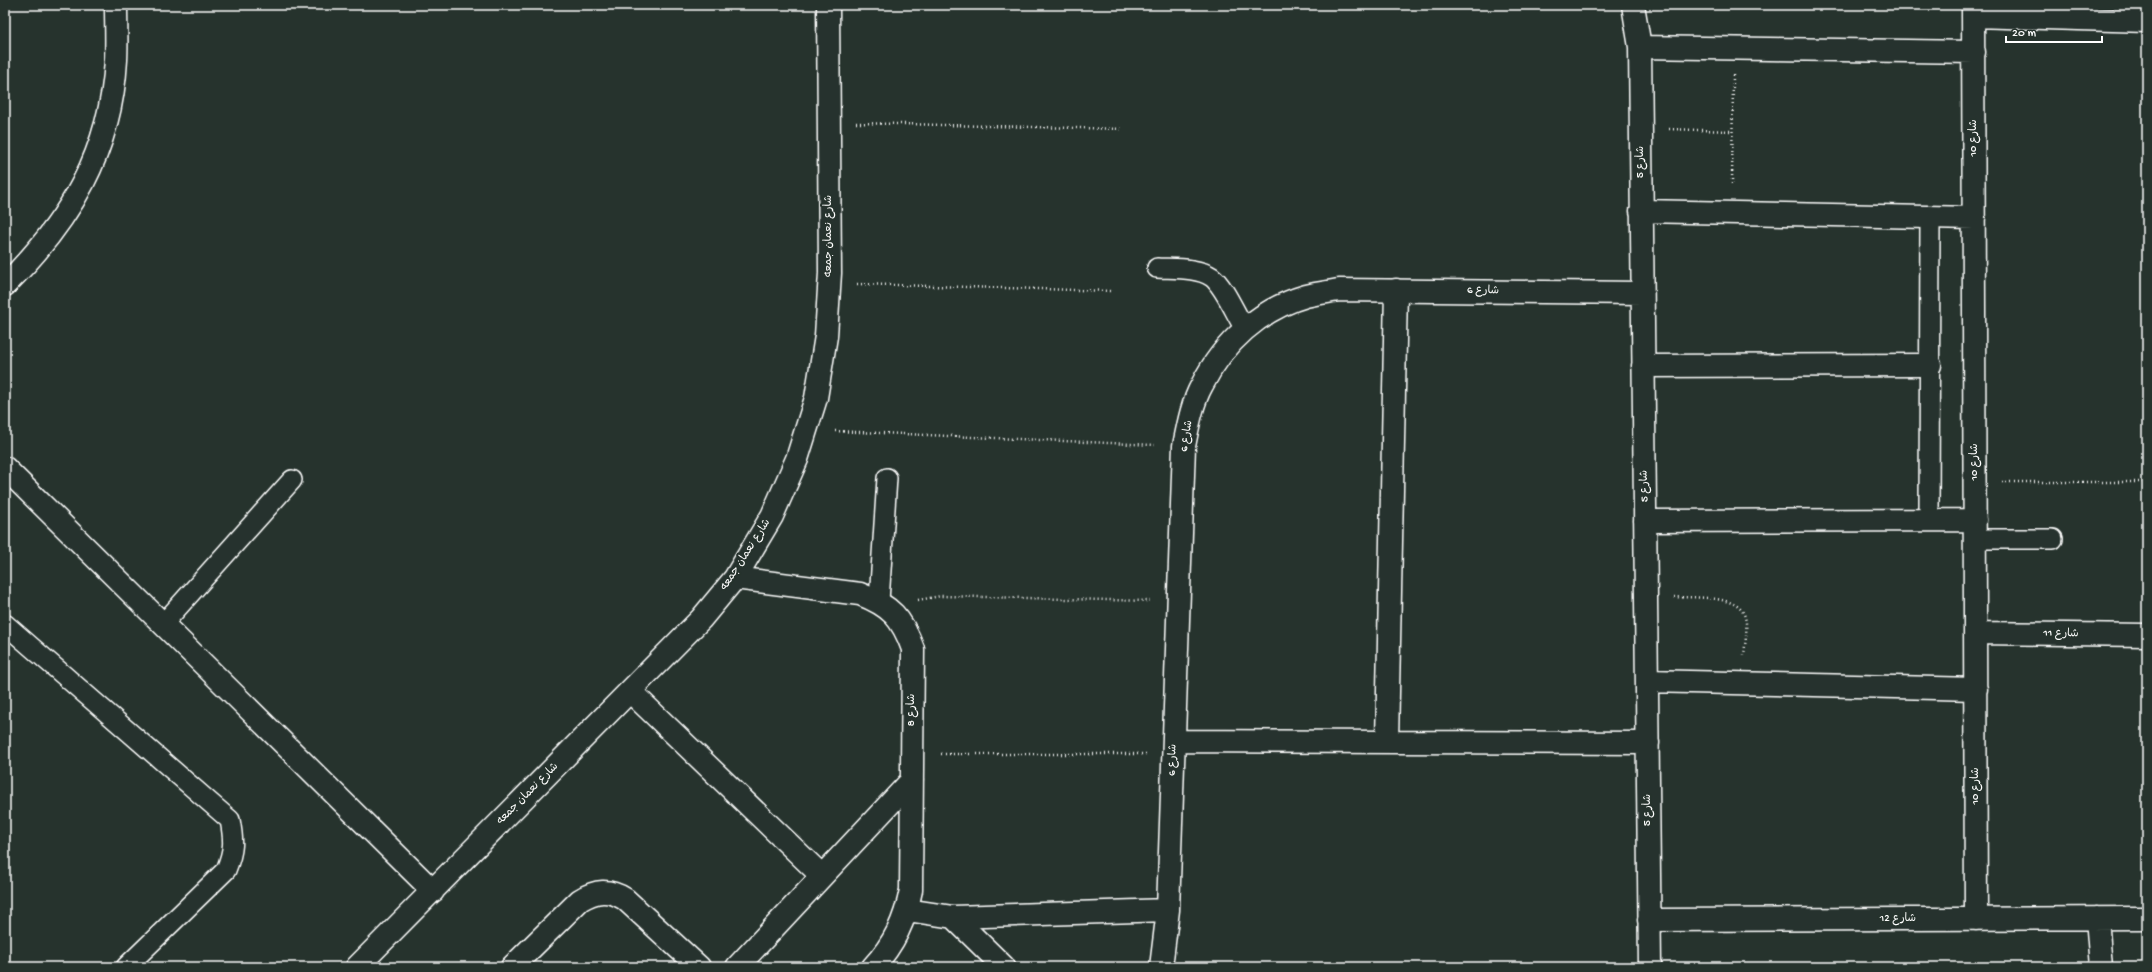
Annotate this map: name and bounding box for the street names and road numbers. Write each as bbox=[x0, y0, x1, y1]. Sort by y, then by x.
street label: شارع 10 bbox=[1967, 119, 1981, 158]
street label: شارع 5 bbox=[1634, 146, 1648, 178]
street label: شارع نعمان جمعه bbox=[822, 195, 836, 277]
street label: شارع 6 bbox=[1467, 284, 1499, 298]
street label: شارع 6 bbox=[1178, 419, 1196, 453]
street label: شارع 10 bbox=[1968, 443, 1982, 482]
street label: شارع 5 bbox=[1638, 470, 1652, 502]
street label: شارع نعمان جمعه bbox=[718, 517, 774, 593]
street label: شارع 11 bbox=[2042, 627, 2079, 641]
street label: شارع 8 bbox=[905, 694, 919, 726]
street label: شارع 6 bbox=[1165, 744, 1181, 776]
street label: شارع نعمان جمعه bbox=[494, 760, 562, 828]
street label: شارع 10 bbox=[1969, 767, 1983, 806]
street label: شارع 5 bbox=[1641, 794, 1655, 826]
street label: شارع 12 bbox=[1879, 912, 1916, 926]

